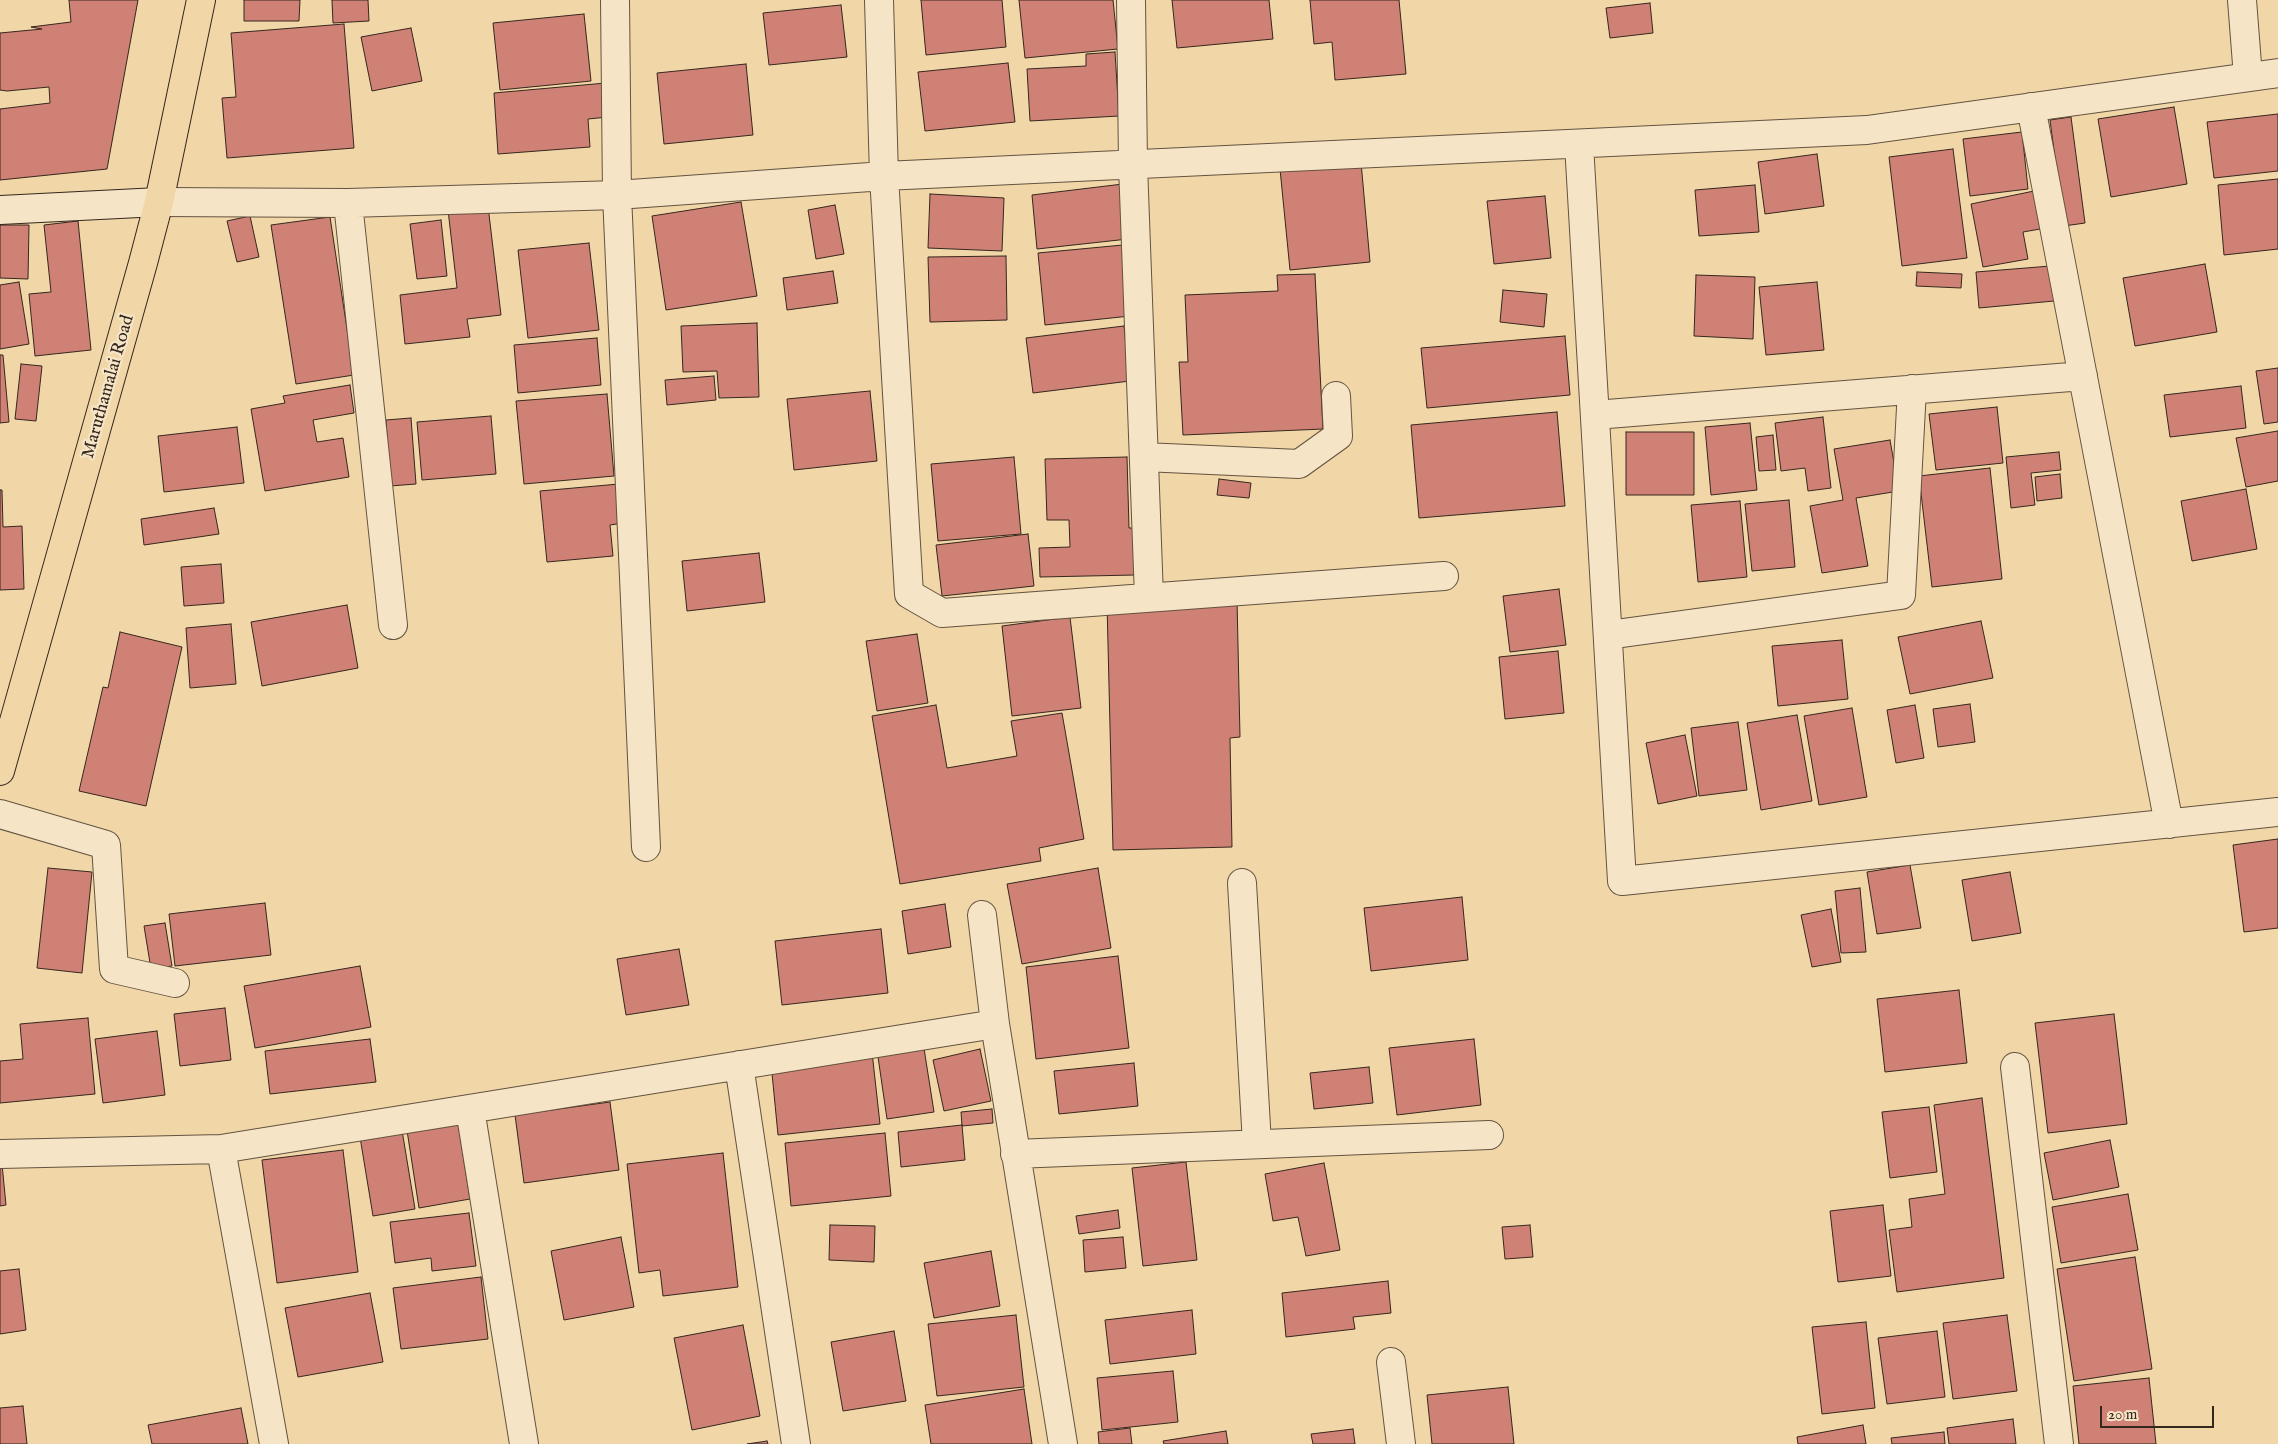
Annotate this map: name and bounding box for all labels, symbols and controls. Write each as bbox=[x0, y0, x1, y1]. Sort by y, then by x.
street label: Maruthamalai Road bbox=[78, 313, 140, 461]
scale bar bbox=[2103, 1396, 2217, 1428]
text: 20 m bbox=[2108, 1405, 2137, 1424]

